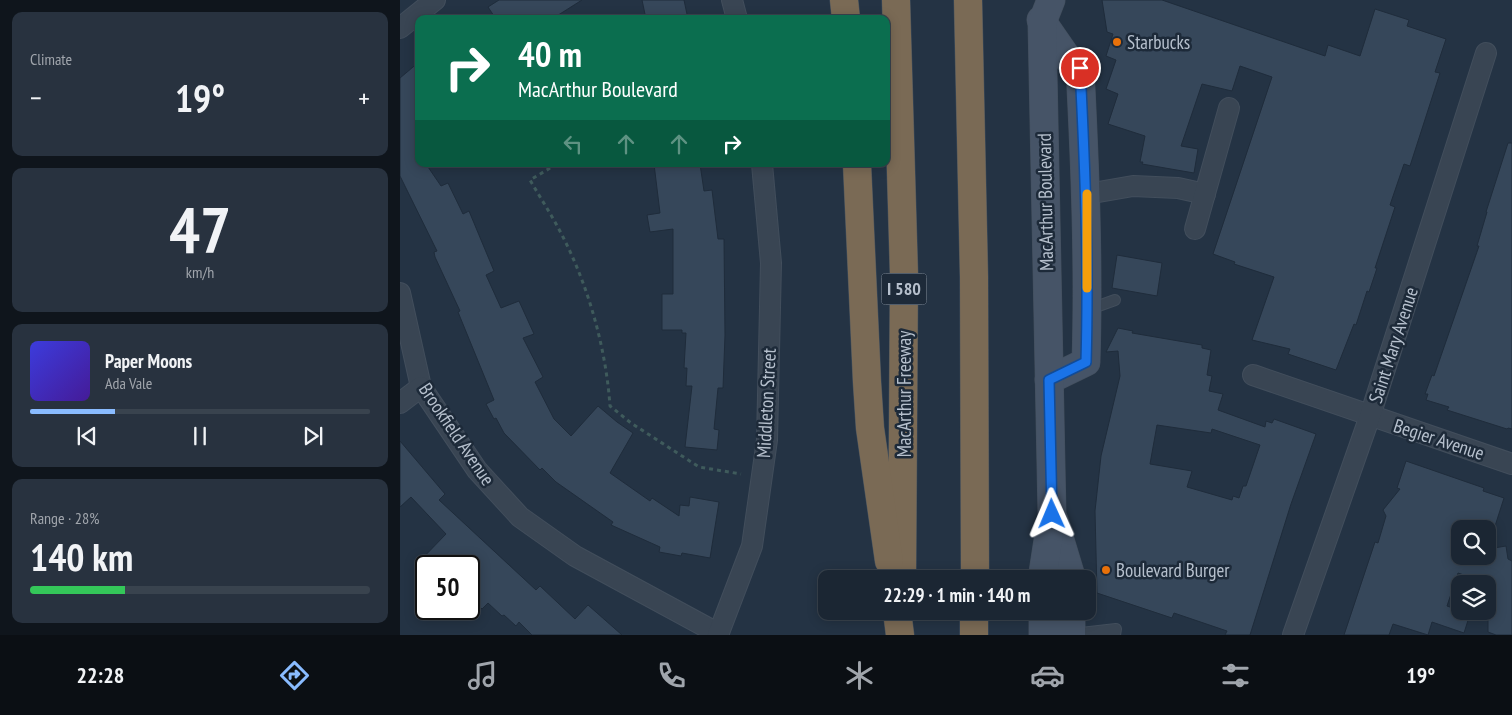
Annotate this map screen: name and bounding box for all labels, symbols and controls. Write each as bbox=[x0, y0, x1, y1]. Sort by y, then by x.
place label: Starbucks bbox=[1127, 30, 1190, 54]
text: 40 m bbox=[518, 31, 582, 77]
icon: right bbox=[435, 35, 500, 100]
marker: Starbucks bbox=[1111, 36, 1123, 48]
pin bbox=[1059, 47, 1101, 89]
text: Climate bbox=[30, 49, 72, 69]
icon: arrive bbox=[1066, 54, 1094, 82]
text: 19° bbox=[175, 73, 225, 122]
text: MacArthur Boulevard bbox=[518, 75, 678, 103]
text: − bbox=[30, 79, 42, 116]
text: + bbox=[358, 79, 370, 116]
icon: left bbox=[559, 130, 587, 158]
icon: ahead bbox=[612, 130, 640, 158]
icon: ahead bbox=[665, 130, 693, 158]
icon: right bbox=[718, 130, 746, 158]
street label: MacArthur Boulevard bbox=[1032, 133, 1058, 271]
text: 47 bbox=[169, 187, 231, 271]
text: km/h bbox=[186, 262, 214, 282]
road number: I 580 bbox=[882, 274, 926, 304]
street label: Saint Mary Avenue bbox=[1363, 284, 1423, 406]
street label: MacArthur Freeway bbox=[892, 330, 916, 457]
street label: Middleton Street bbox=[751, 347, 781, 459]
text: Paper Moons bbox=[105, 349, 192, 373]
text: Ada Vale bbox=[105, 373, 152, 393]
street label: Brookfield Avenue bbox=[414, 378, 500, 490]
street label: Begier Avenue bbox=[1391, 413, 1487, 465]
icon: previous bbox=[73, 422, 101, 450]
icon: pause bbox=[186, 422, 214, 450]
icon: next bbox=[299, 422, 327, 450]
position arrow bbox=[1025, 487, 1077, 539]
text: Range · 28% bbox=[30, 508, 99, 528]
map controls bbox=[1451, 520, 1496, 620]
button: search bbox=[1451, 520, 1496, 565]
text: 140 km bbox=[30, 532, 133, 581]
speed limit sign: 50 bbox=[415, 555, 480, 620]
place label: Boulevard Burger bbox=[1116, 558, 1230, 582]
marker: Boulevard Burger bbox=[1100, 564, 1112, 576]
button: layers bbox=[1451, 575, 1496, 620]
text: 22:29 · 1 min · 140 m bbox=[884, 583, 1030, 607]
icon: directions bbox=[277, 658, 312, 693]
icon: music bbox=[465, 658, 500, 693]
icon: phone bbox=[654, 658, 689, 693]
icon: climate bbox=[842, 658, 877, 693]
icon: car bbox=[1030, 658, 1065, 693]
icon: filters bbox=[1218, 658, 1253, 693]
text: 22:28 bbox=[77, 661, 124, 689]
text: 19° bbox=[1406, 661, 1435, 689]

